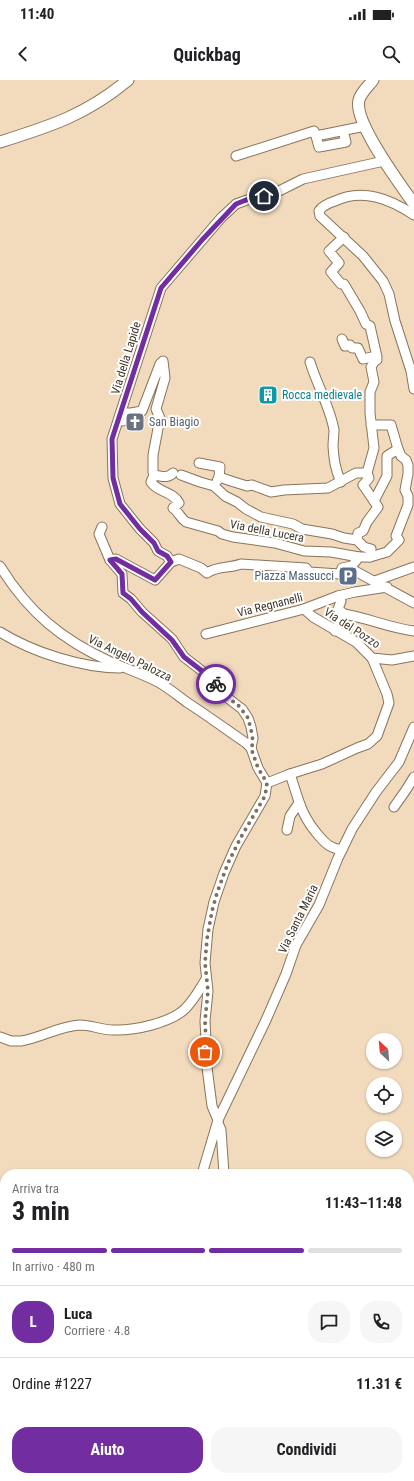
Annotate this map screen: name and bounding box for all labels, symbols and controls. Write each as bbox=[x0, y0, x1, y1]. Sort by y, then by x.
text: 11:40 bbox=[20, 5, 54, 23]
icon: back bbox=[12, 43, 34, 65]
icon: search bbox=[380, 43, 402, 65]
text: Quickbag bbox=[173, 44, 241, 65]
pin bbox=[247, 179, 281, 213]
icon: home bbox=[253, 185, 275, 207]
street label: Via della Lapide bbox=[108, 320, 144, 396]
building icon: Rocca medievale bbox=[257, 384, 279, 406]
place label: Rocca medievale bbox=[282, 388, 362, 402]
church icon: San Biagio bbox=[124, 411, 146, 433]
place label: San Biagio bbox=[149, 415, 199, 429]
street label: Via della Lucera bbox=[229, 517, 305, 545]
parking icon: Piazza Massucci bbox=[337, 565, 359, 587]
place label: Piazza Massucci bbox=[254, 569, 334, 583]
street label: Via Regnanelli bbox=[236, 590, 304, 620]
street label: Via del Pozzo bbox=[321, 605, 383, 651]
street label: Via Angelo Palozza bbox=[86, 632, 174, 684]
courier bbox=[196, 664, 236, 704]
icon: bike bbox=[205, 673, 227, 695]
street label: Via Santa Maria bbox=[275, 882, 321, 956]
north arrow bbox=[366, 1033, 402, 1069]
map controls bbox=[366, 1033, 402, 1157]
pin bbox=[188, 1035, 222, 1069]
icon: bag bbox=[194, 1041, 216, 1063]
button: locate bbox=[366, 1077, 402, 1113]
button: layers bbox=[366, 1121, 402, 1157]
text: Arriva tra bbox=[12, 1181, 59, 1196]
text: 11:43–11:48 bbox=[325, 1194, 402, 1212]
text: 3 min bbox=[12, 1196, 70, 1226]
text: In arrivo · 480 m bbox=[12, 1259, 95, 1274]
button: chat bbox=[308, 1301, 350, 1343]
button: phone bbox=[360, 1301, 402, 1343]
text: Luca bbox=[64, 1305, 92, 1323]
text: L bbox=[29, 1313, 37, 1331]
text: Corriere · 4.8 bbox=[64, 1323, 130, 1338]
text: Ordine #1227 bbox=[12, 1375, 92, 1393]
text: 11.31 € bbox=[356, 1375, 402, 1393]
button: Aiuto bbox=[12, 1427, 203, 1473]
button: Condividi bbox=[211, 1427, 402, 1473]

